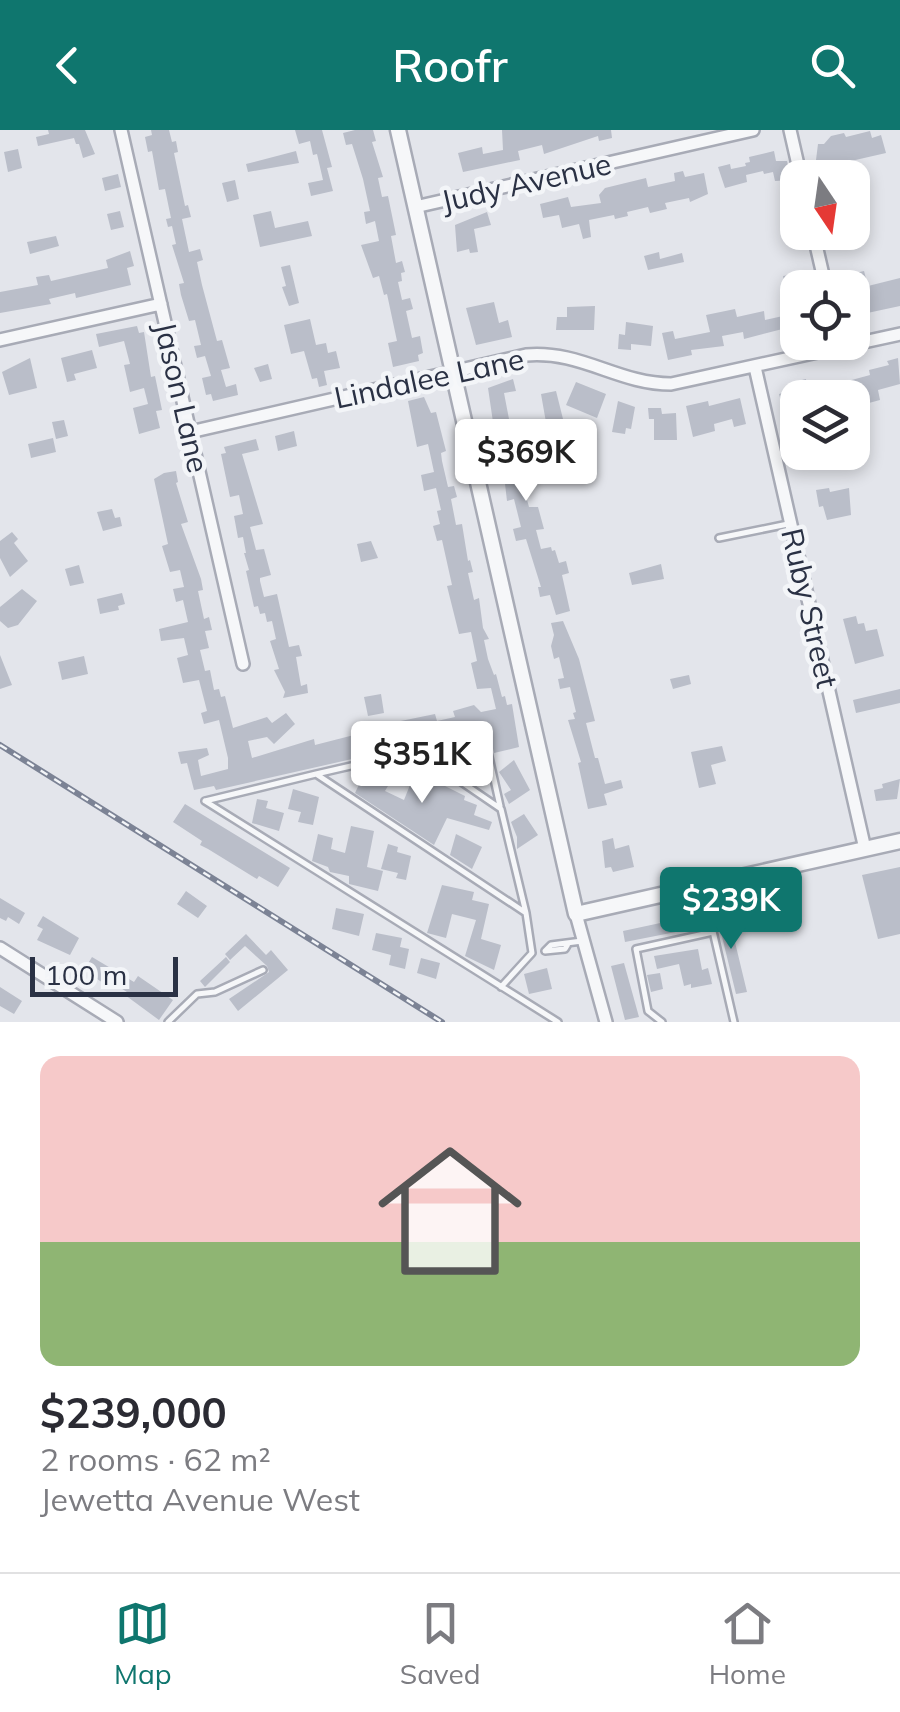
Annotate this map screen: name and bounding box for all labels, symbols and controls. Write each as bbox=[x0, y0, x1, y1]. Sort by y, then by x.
text: Roofr bbox=[392, 37, 508, 93]
icon: back bbox=[40, 38, 95, 93]
icon: search bbox=[805, 38, 860, 93]
street label: Judy Avenue bbox=[437, 144, 615, 220]
north arrow bbox=[780, 160, 870, 250]
map controls bbox=[780, 160, 870, 470]
button: locate bbox=[780, 270, 870, 360]
street label: Jason Lane bbox=[146, 318, 218, 476]
street label: Lindalee Lane bbox=[331, 339, 527, 417]
button: layers bbox=[780, 380, 870, 470]
pin: $369K bbox=[456, 419, 596, 504]
text: $369K bbox=[477, 431, 575, 471]
street label: Ruby Street bbox=[773, 525, 847, 691]
pin: $351K bbox=[352, 721, 492, 806]
text: $351K bbox=[373, 733, 471, 773]
pin: $239K bbox=[661, 867, 801, 952]
text: $239K bbox=[682, 879, 780, 919]
scale bar bbox=[30, 952, 178, 996]
text: 100 m bbox=[45, 957, 127, 992]
icon: home bbox=[360, 1121, 540, 1301]
text: $239,000 bbox=[40, 1386, 227, 1439]
text: 2 rooms · 62 m² bbox=[40, 1439, 271, 1479]
text: Jewetta Avenue West bbox=[40, 1479, 360, 1519]
tab: Map bbox=[114, 1596, 172, 1691]
tab: Saved bbox=[400, 1596, 481, 1691]
tab: Home bbox=[709, 1596, 786, 1691]

